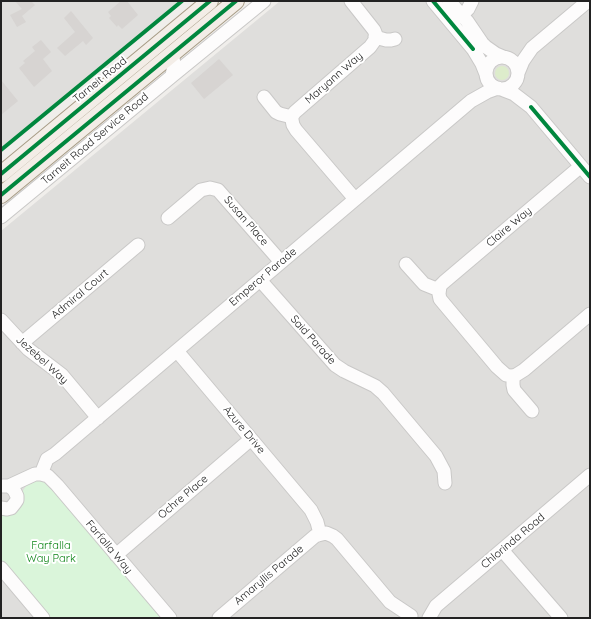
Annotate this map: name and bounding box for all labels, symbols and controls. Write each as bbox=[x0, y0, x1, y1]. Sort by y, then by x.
street label: Maryann Way bbox=[302, 49, 366, 107]
street label: Tarneit Road bbox=[70, 54, 130, 106]
street label: Tarneit Road Service Road bbox=[39, 90, 151, 188]
street label: Susan Place bbox=[221, 194, 271, 248]
street label: Claire Way bbox=[484, 204, 534, 250]
street label: Emperor Parade bbox=[227, 245, 299, 309]
street label: Admiral Court bbox=[49, 266, 111, 322]
street label: Said Parade bbox=[287, 313, 339, 367]
street label: Jezebel Way bbox=[13, 333, 71, 387]
street label: Azure Drive bbox=[220, 403, 268, 457]
street label: Ochre Place bbox=[155, 472, 211, 522]
street label: Chlorinda Road bbox=[478, 511, 548, 571]
street label: Farfalla Way bbox=[83, 518, 135, 576]
park label: Farfalla Way Park bbox=[26, 539, 76, 565]
street label: Amaryllis Parade bbox=[232, 542, 306, 608]

